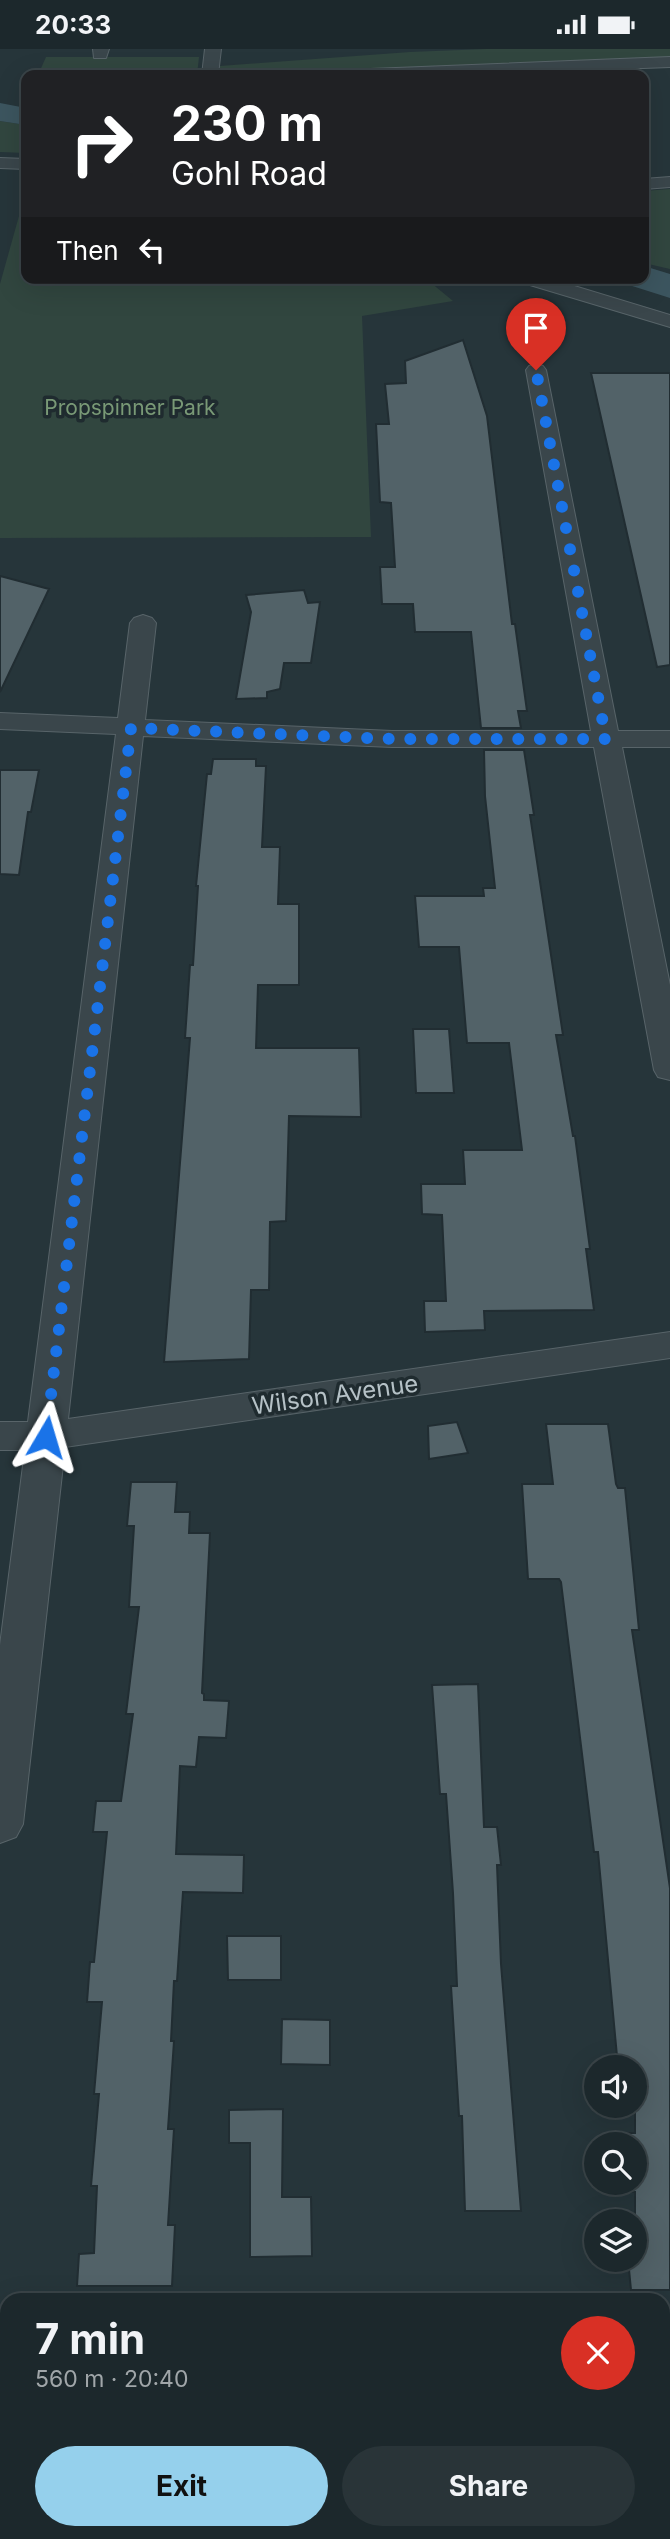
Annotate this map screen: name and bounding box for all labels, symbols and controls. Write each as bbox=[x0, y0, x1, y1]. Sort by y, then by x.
text: 20:33 bbox=[35, 9, 111, 40]
text: 230 m bbox=[171, 94, 323, 153]
icon: right bbox=[56, 98, 147, 189]
text: Gohl Road bbox=[171, 154, 327, 193]
icon: left bbox=[133, 231, 171, 269]
text: Then bbox=[56, 235, 119, 266]
pin bbox=[506, 298, 566, 370]
icon: arrive bbox=[517, 309, 555, 347]
park label: Propspinner Park bbox=[44, 395, 216, 420]
street label: Wilson Avenue bbox=[250, 1368, 420, 1421]
position arrow bbox=[9, 1400, 83, 1474]
map controls bbox=[584, 2055, 647, 2272]
button: sound bbox=[584, 2055, 647, 2118]
button: search bbox=[584, 2132, 647, 2195]
button: layers bbox=[584, 2209, 647, 2272]
text: 7 min bbox=[35, 2313, 145, 2364]
button: close bbox=[561, 2316, 635, 2390]
text: 560 m · 20:40 bbox=[35, 2365, 188, 2393]
button: Exit bbox=[35, 2446, 328, 2526]
button: Share bbox=[342, 2446, 635, 2526]

